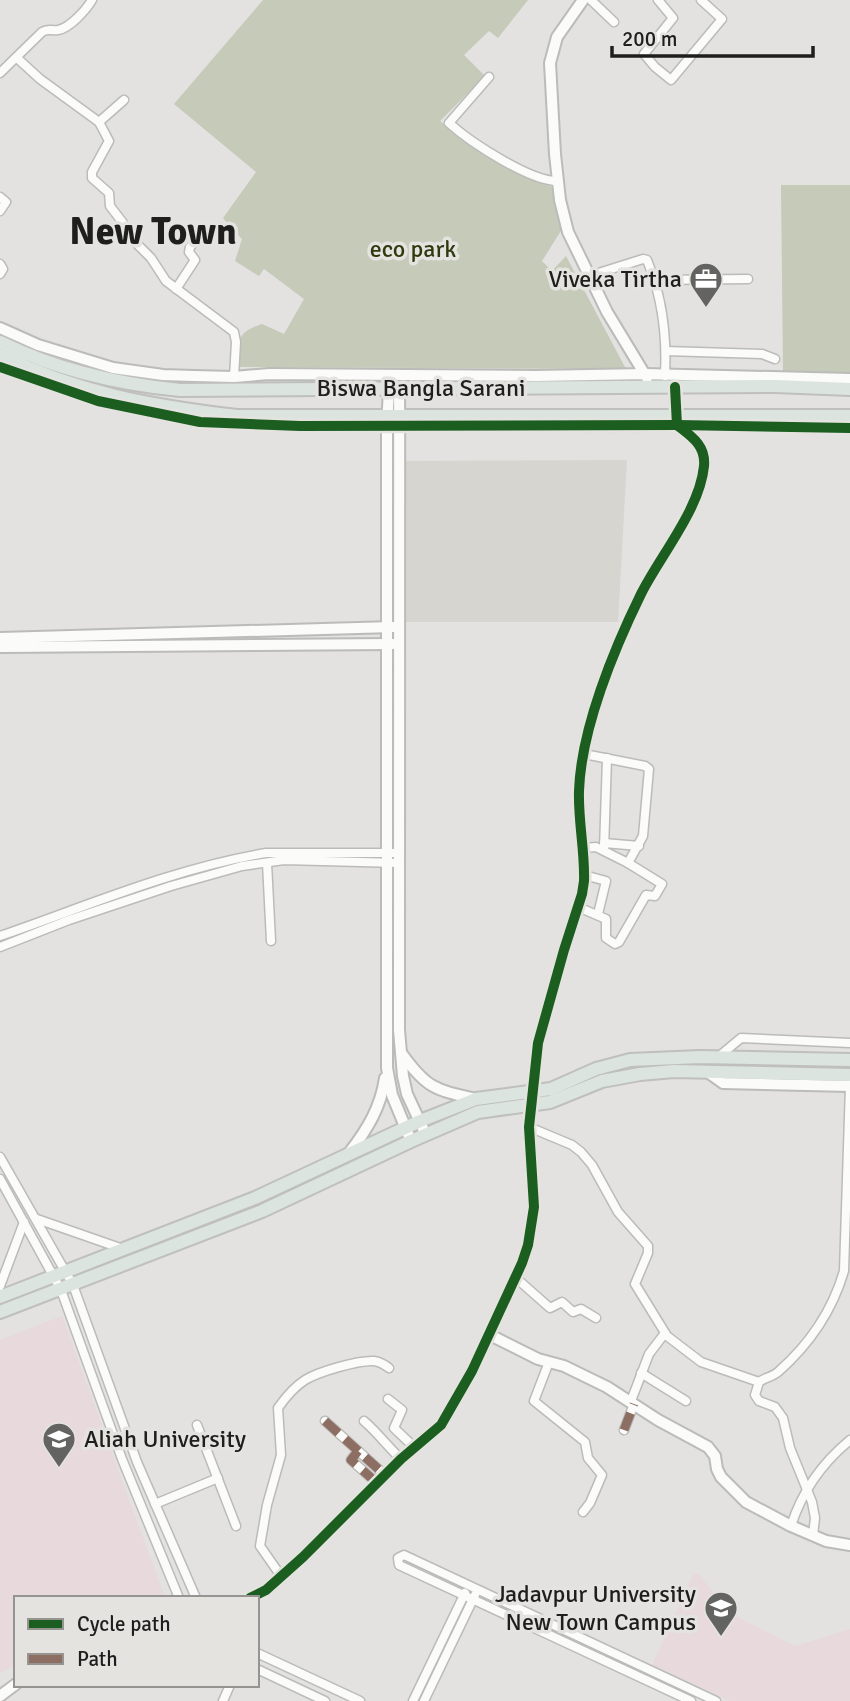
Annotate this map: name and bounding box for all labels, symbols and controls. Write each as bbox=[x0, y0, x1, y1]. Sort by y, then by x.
scale bar bbox=[612, 14, 813, 58]
text: 200 m bbox=[622, 26, 677, 52]
district label: New Town bbox=[69, 208, 237, 255]
park label: eco park bbox=[370, 234, 456, 264]
office icon: Viveka Tirtha bbox=[687, 260, 725, 309]
place label: Viveka Tirtha bbox=[549, 264, 682, 294]
street label: Biswa Bangla Sarani bbox=[317, 373, 525, 403]
school or university icon: Aliah University bbox=[40, 1420, 78, 1469]
place label: Aliah University bbox=[84, 1424, 246, 1454]
place label: Jadavpur University New Town Campus bbox=[495, 1579, 696, 1637]
school or university icon: Jadavpur University New Town Campus bbox=[702, 1589, 740, 1638]
legend bbox=[14, 1596, 259, 1687]
text: Cycle path bbox=[77, 1611, 171, 1637]
text: Path bbox=[77, 1646, 118, 1672]

